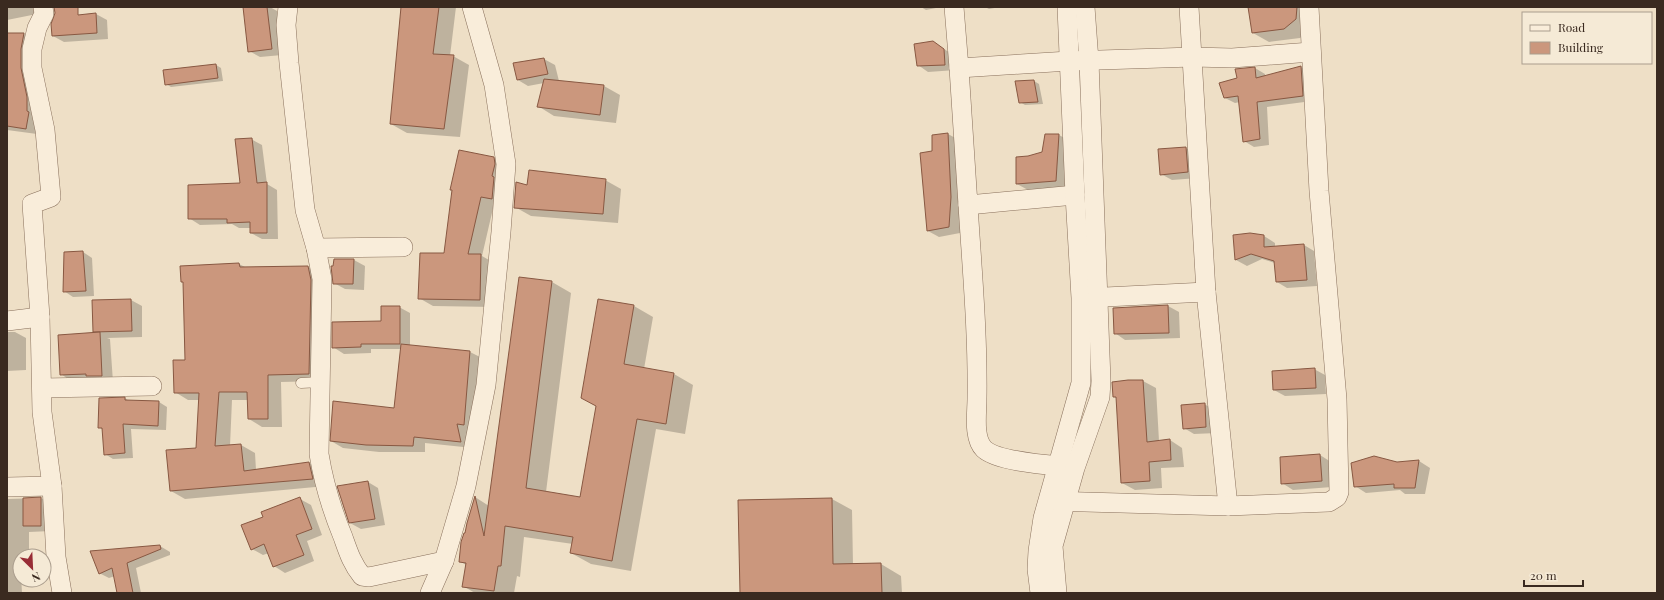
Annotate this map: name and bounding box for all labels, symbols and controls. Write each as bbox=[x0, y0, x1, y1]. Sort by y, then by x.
legend bbox=[1522, 12, 1652, 64]
text: Road bbox=[1558, 19, 1585, 35]
text: Building bbox=[1558, 39, 1604, 55]
north arrow bbox=[12, 548, 52, 588]
scale bar bbox=[1524, 562, 1583, 588]
text: 20 m bbox=[1530, 567, 1557, 583]
text: N bbox=[30, 569, 43, 586]

